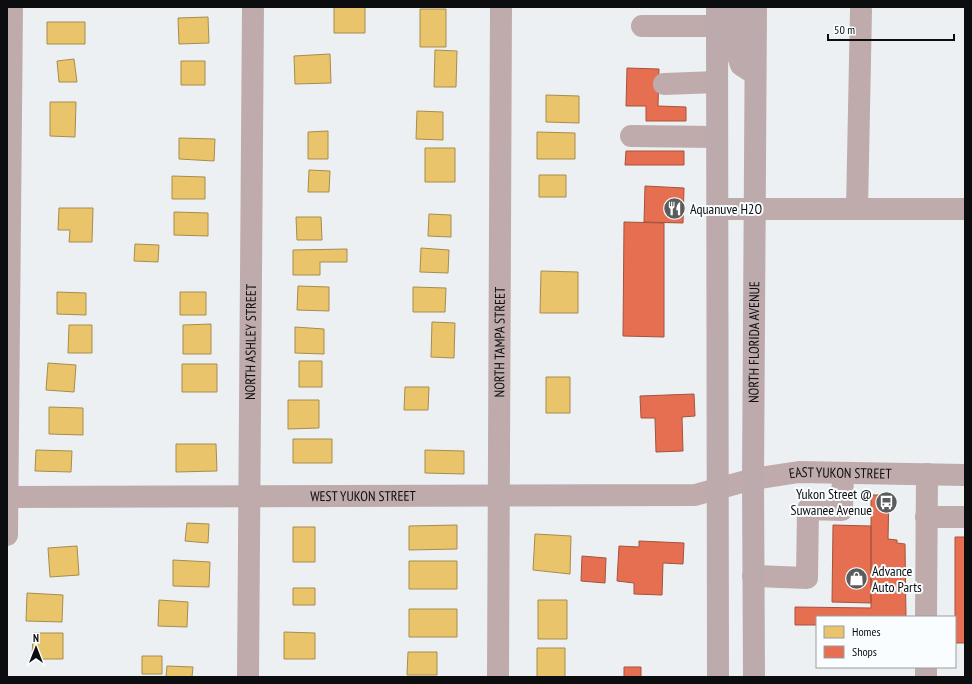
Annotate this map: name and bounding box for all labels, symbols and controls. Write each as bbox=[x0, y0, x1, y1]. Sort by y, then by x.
scale bar bbox=[828, 16, 954, 42]
text: 50 m bbox=[834, 22, 855, 37]
restaurant icon: Aquanuve H2O bbox=[662, 196, 688, 222]
place label: Aquanuve H2O bbox=[690, 200, 762, 218]
street label: NORTH FLORIDA AVENUE bbox=[744, 281, 763, 403]
street label: NORTH ASHLEY STREET bbox=[241, 283, 260, 400]
street label: NORTH TAMPA STREET bbox=[490, 286, 509, 397]
street label: EAST YUKON STREET bbox=[788, 463, 893, 483]
place label: Yukon Street @ Suwanee Avenue bbox=[790, 485, 872, 519]
street label: WEST YUKON STREET bbox=[310, 487, 417, 505]
bus stop icon: Yukon Street @ Suwanee Avenue bbox=[874, 489, 900, 515]
place label: Advance Auto Parts bbox=[872, 562, 922, 596]
shop icon: Advance Auto Parts bbox=[843, 566, 869, 592]
legend bbox=[816, 616, 956, 668]
text: Homes bbox=[852, 624, 880, 639]
north arrow bbox=[16, 628, 56, 668]
text: N bbox=[33, 631, 39, 645]
text: Shops bbox=[852, 644, 877, 659]

